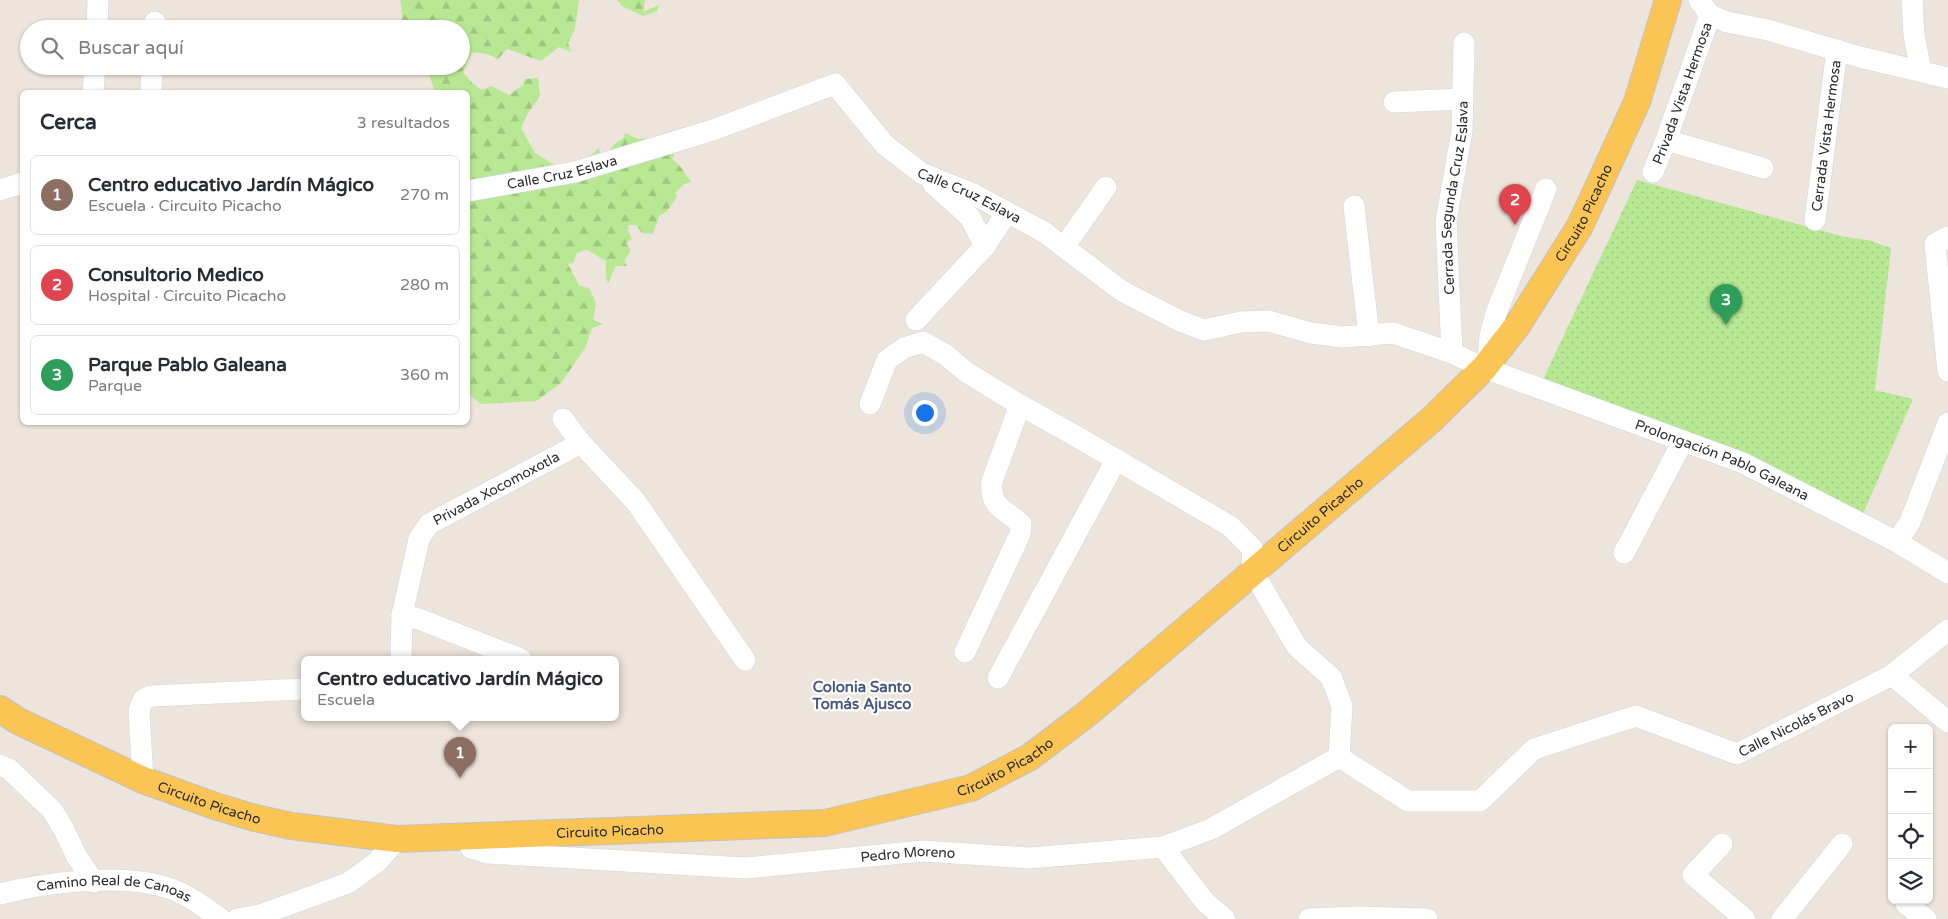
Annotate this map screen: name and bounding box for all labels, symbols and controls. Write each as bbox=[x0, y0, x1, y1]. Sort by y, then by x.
search box bbox=[20, 20, 470, 75]
street label: Privada Vista Hermosa bbox=[1649, 20, 1716, 167]
icon: search bbox=[38, 34, 66, 62]
text: Buscar aquí bbox=[78, 37, 184, 59]
street label: Cerrada Vista Hermosa bbox=[1808, 59, 1845, 213]
street label: Cerrada Segunda Cruz Eslava bbox=[1438, 101, 1472, 295]
text: Cerca bbox=[40, 110, 97, 135]
text: 3 resultados bbox=[357, 113, 450, 133]
street label: Calle Cruz Eslava bbox=[506, 152, 619, 193]
street label: Circuito Picacho bbox=[1552, 162, 1616, 265]
street label: Calle Cruz Eslava bbox=[915, 164, 1024, 227]
text: Centro educativo Jardín Mágico bbox=[88, 174, 374, 196]
pin: 2 bbox=[1499, 184, 1531, 225]
text: 1 bbox=[52, 185, 62, 205]
text: 270 m bbox=[400, 185, 449, 205]
text: Escuela · Circuito Picacho bbox=[88, 196, 282, 216]
text: Consultorio Medico bbox=[88, 264, 264, 286]
text: 2 bbox=[52, 275, 62, 295]
text: 280 m bbox=[400, 275, 449, 295]
pin: 3 bbox=[1710, 284, 1742, 325]
text: Hospital · Circuito Picacho bbox=[88, 286, 286, 306]
text: Parque Pablo Galeana bbox=[88, 354, 287, 376]
text: 3 bbox=[52, 365, 62, 385]
text: 360 m bbox=[400, 365, 449, 385]
text: Parque bbox=[88, 376, 142, 396]
your location bbox=[912, 400, 938, 426]
street label: Prolongación Pablo Galeana bbox=[1633, 416, 1812, 504]
street label: Privada Xocomoxotla bbox=[430, 448, 563, 529]
street label: Circuito Picacho bbox=[1274, 474, 1367, 557]
popup bbox=[301, 656, 619, 721]
text: Centro educativo Jardín Mágico bbox=[317, 668, 603, 690]
district label: Colonia Santo Tomás Ajusco bbox=[812, 678, 911, 714]
street label: Calle Nicolás Bravo bbox=[1736, 688, 1857, 761]
text: Escuela bbox=[317, 690, 375, 710]
map controls bbox=[1888, 724, 1933, 904]
button: + bbox=[1888, 724, 1933, 769]
street label: Circuito Picacho bbox=[955, 734, 1057, 800]
pin: 1 bbox=[444, 737, 476, 778]
button: − bbox=[1888, 769, 1933, 814]
street label: Circuito Picacho bbox=[155, 778, 262, 828]
button: locate bbox=[1888, 814, 1933, 859]
street label: Circuito Picacho bbox=[556, 821, 664, 842]
street label: Pedro Moreno bbox=[860, 843, 956, 866]
button: layers bbox=[1888, 859, 1933, 904]
street label: Camino Real de Canoas bbox=[35, 872, 195, 906]

